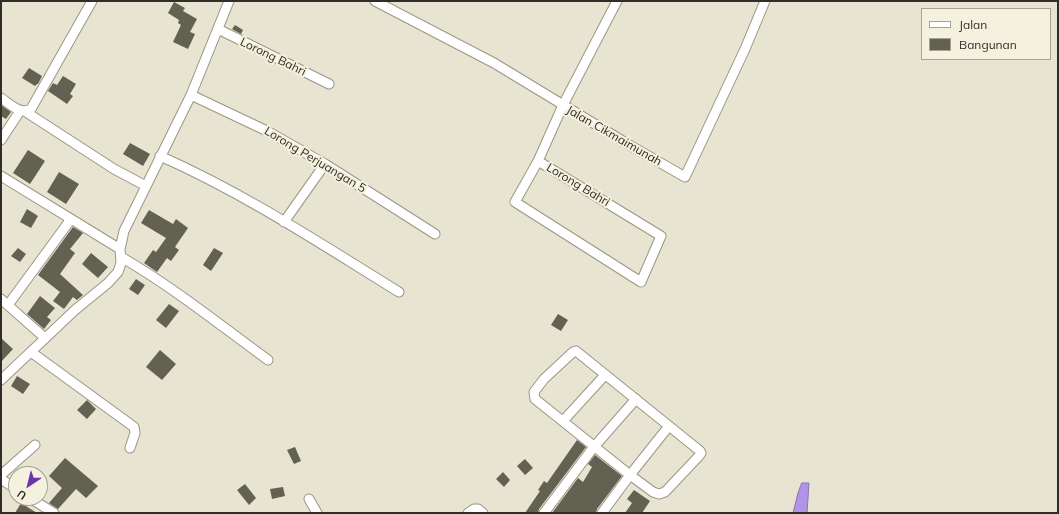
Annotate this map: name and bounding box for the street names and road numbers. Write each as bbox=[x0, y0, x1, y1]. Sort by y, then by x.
street label: Lorong Bahri bbox=[238, 35, 308, 79]
street label: Jalan Cikmaimunah bbox=[564, 103, 664, 169]
street label: Lorong Perjuangan 5 bbox=[262, 124, 368, 196]
street label: Lorong Bahri bbox=[544, 160, 612, 210]

